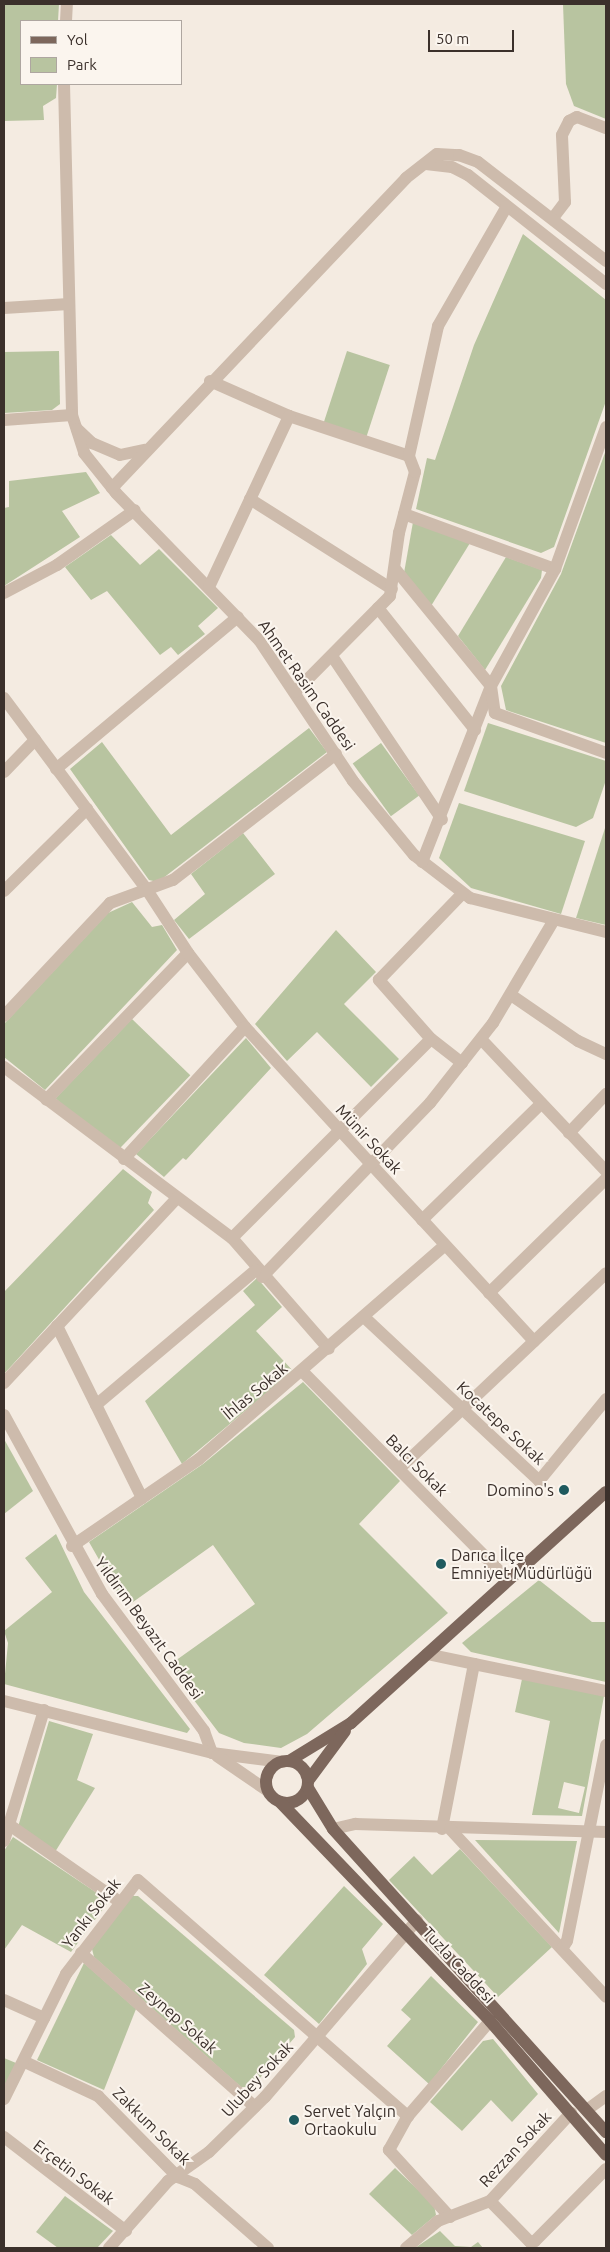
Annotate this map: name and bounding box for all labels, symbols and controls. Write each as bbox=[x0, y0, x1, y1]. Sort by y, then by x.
legend bbox=[20, 20, 182, 85]
scale bar bbox=[430, 20, 516, 52]
text: 50 m bbox=[436, 30, 469, 47]
text: Yol bbox=[67, 31, 88, 48]
text: Park bbox=[67, 56, 97, 73]
street label: Ahmet Rasim Caddesi bbox=[255, 616, 359, 754]
street label: Münir Sokak bbox=[332, 1100, 406, 1178]
street label: İhlas Sokak bbox=[219, 1358, 291, 1424]
street label: Kocatepe Sokak bbox=[453, 1377, 549, 1469]
street label: Balcı Sokak bbox=[382, 1430, 452, 1500]
place label: Domino's bbox=[487, 1480, 554, 1500]
marker: Domino's bbox=[558, 1484, 570, 1496]
place label: Darıca İlçe Emniyet Müdürlüğü bbox=[451, 1545, 593, 1583]
street label: Yıldırım Beyazıt Caddesi bbox=[91, 1553, 207, 1703]
marker: Darıca İlçe Emniyet Müdürlüğü bbox=[435, 1558, 447, 1570]
street label: Yankı Sokak bbox=[58, 1874, 124, 1952]
street label: Tuzla Caddesi bbox=[419, 1923, 499, 2007]
street label: Zeynep Sokak bbox=[134, 1978, 222, 2058]
street label: Ulubey Sokak bbox=[217, 2037, 297, 2121]
street label: Zakkum Sokak bbox=[109, 2083, 195, 2169]
place label: Servet Yalçın Ortaokulu bbox=[304, 2101, 396, 2139]
street label: Rezzan Sokak bbox=[475, 2107, 555, 2191]
marker: Servet Yalçın Ortaokulu bbox=[288, 2114, 300, 2126]
street label: Erçetin Sokak bbox=[30, 2135, 118, 2209]

